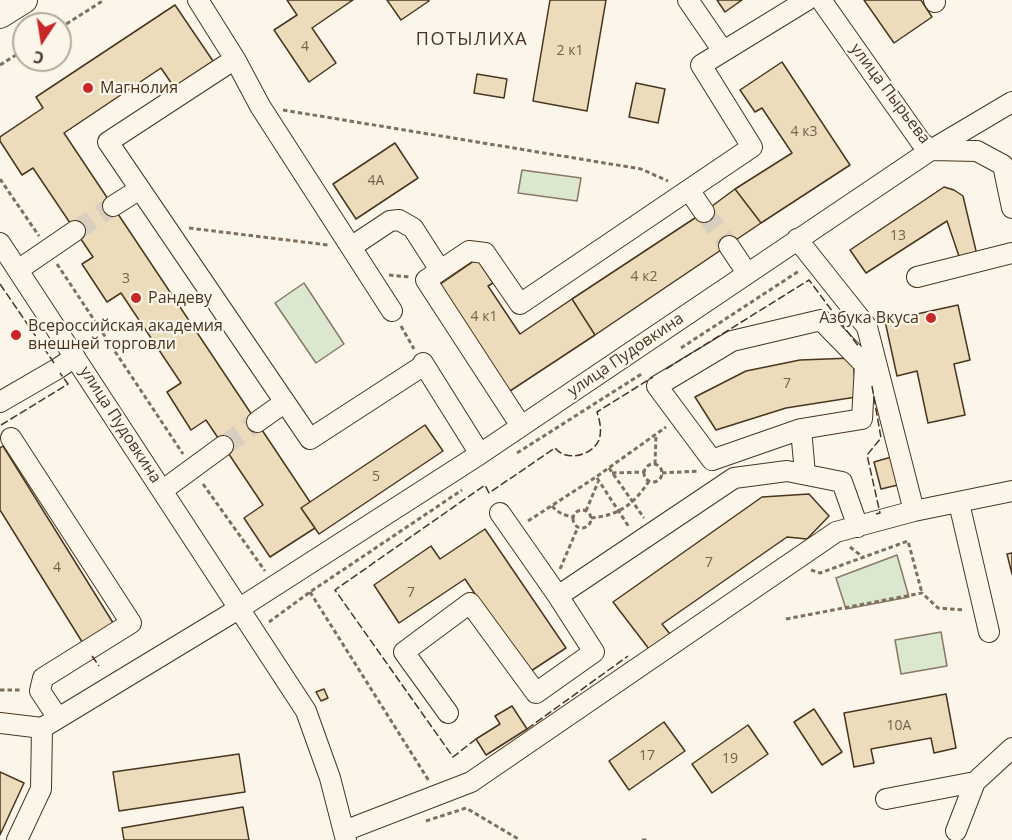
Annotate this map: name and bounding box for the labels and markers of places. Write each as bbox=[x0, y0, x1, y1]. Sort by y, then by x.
place label: Магнолия bbox=[100, 78, 178, 98]
marker: Магнолия bbox=[81, 81, 95, 95]
place label: Рандеву bbox=[148, 288, 212, 308]
marker: Рандеву bbox=[129, 291, 143, 305]
place label: Азбука Вкуса bbox=[819, 308, 919, 328]
marker: Азбука Вкуса bbox=[924, 311, 938, 325]
place label: Всероссийская академия внешней торговли bbox=[28, 316, 223, 354]
marker: Всероссийская академия внешней торговли bbox=[9, 328, 23, 342]

